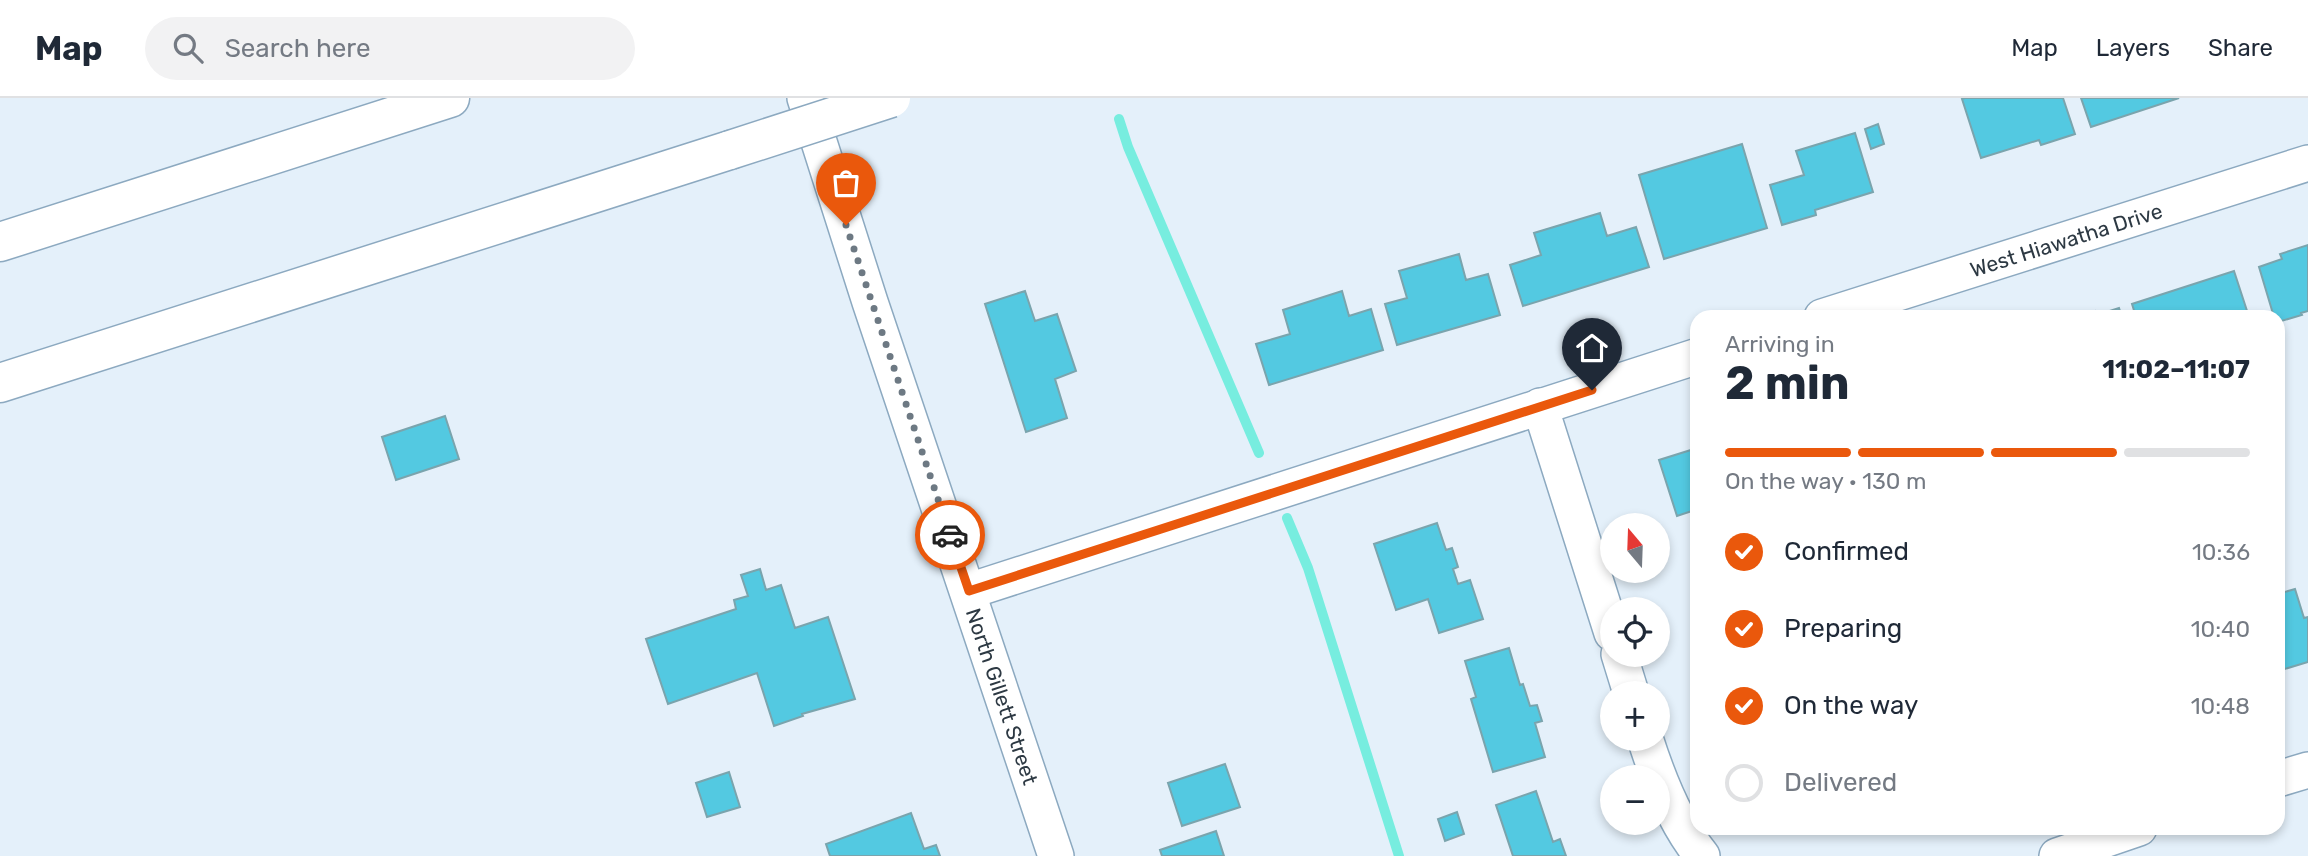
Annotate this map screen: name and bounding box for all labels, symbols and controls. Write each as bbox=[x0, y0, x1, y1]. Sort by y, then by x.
search box bbox=[145, 17, 635, 80]
text: Map bbox=[35, 29, 103, 68]
icon: search bbox=[169, 29, 207, 67]
text: Search here bbox=[225, 33, 370, 64]
text: Map bbox=[2011, 34, 2058, 62]
text: Layers bbox=[2096, 34, 2170, 62]
text: Share bbox=[2208, 34, 2273, 62]
pin bbox=[816, 153, 876, 225]
icon: bag bbox=[827, 164, 865, 202]
street label: West Hiawatha Drive bbox=[1967, 198, 2165, 282]
pin bbox=[1562, 318, 1622, 390]
icon: home bbox=[1573, 329, 1611, 367]
text: Arriving in bbox=[1725, 330, 1835, 358]
text: 11:02–11:07 bbox=[2102, 354, 2250, 385]
text: 2 min bbox=[1725, 356, 1850, 411]
text: On the way · 130 m bbox=[1725, 467, 1926, 495]
courier bbox=[915, 500, 985, 570]
north arrow bbox=[1600, 513, 1670, 583]
map controls bbox=[1600, 513, 1670, 835]
icon: car bbox=[931, 516, 969, 554]
icon: check bbox=[1725, 533, 1763, 571]
text: Confirmed bbox=[1784, 536, 1909, 567]
text: 10:36 bbox=[2192, 538, 2250, 566]
button: locate bbox=[1600, 597, 1670, 667]
street label: North Gillett Street bbox=[961, 605, 1044, 788]
icon: check bbox=[1725, 610, 1763, 648]
text: Preparing bbox=[1784, 613, 1902, 644]
text: 10:40 bbox=[2191, 615, 2250, 643]
button: + bbox=[1600, 681, 1670, 751]
icon: check bbox=[1725, 687, 1763, 725]
text: On the way bbox=[1784, 690, 1918, 721]
text: 10:48 bbox=[2191, 692, 2250, 720]
button: − bbox=[1600, 765, 1670, 835]
text: Delivered bbox=[1784, 767, 1897, 798]

